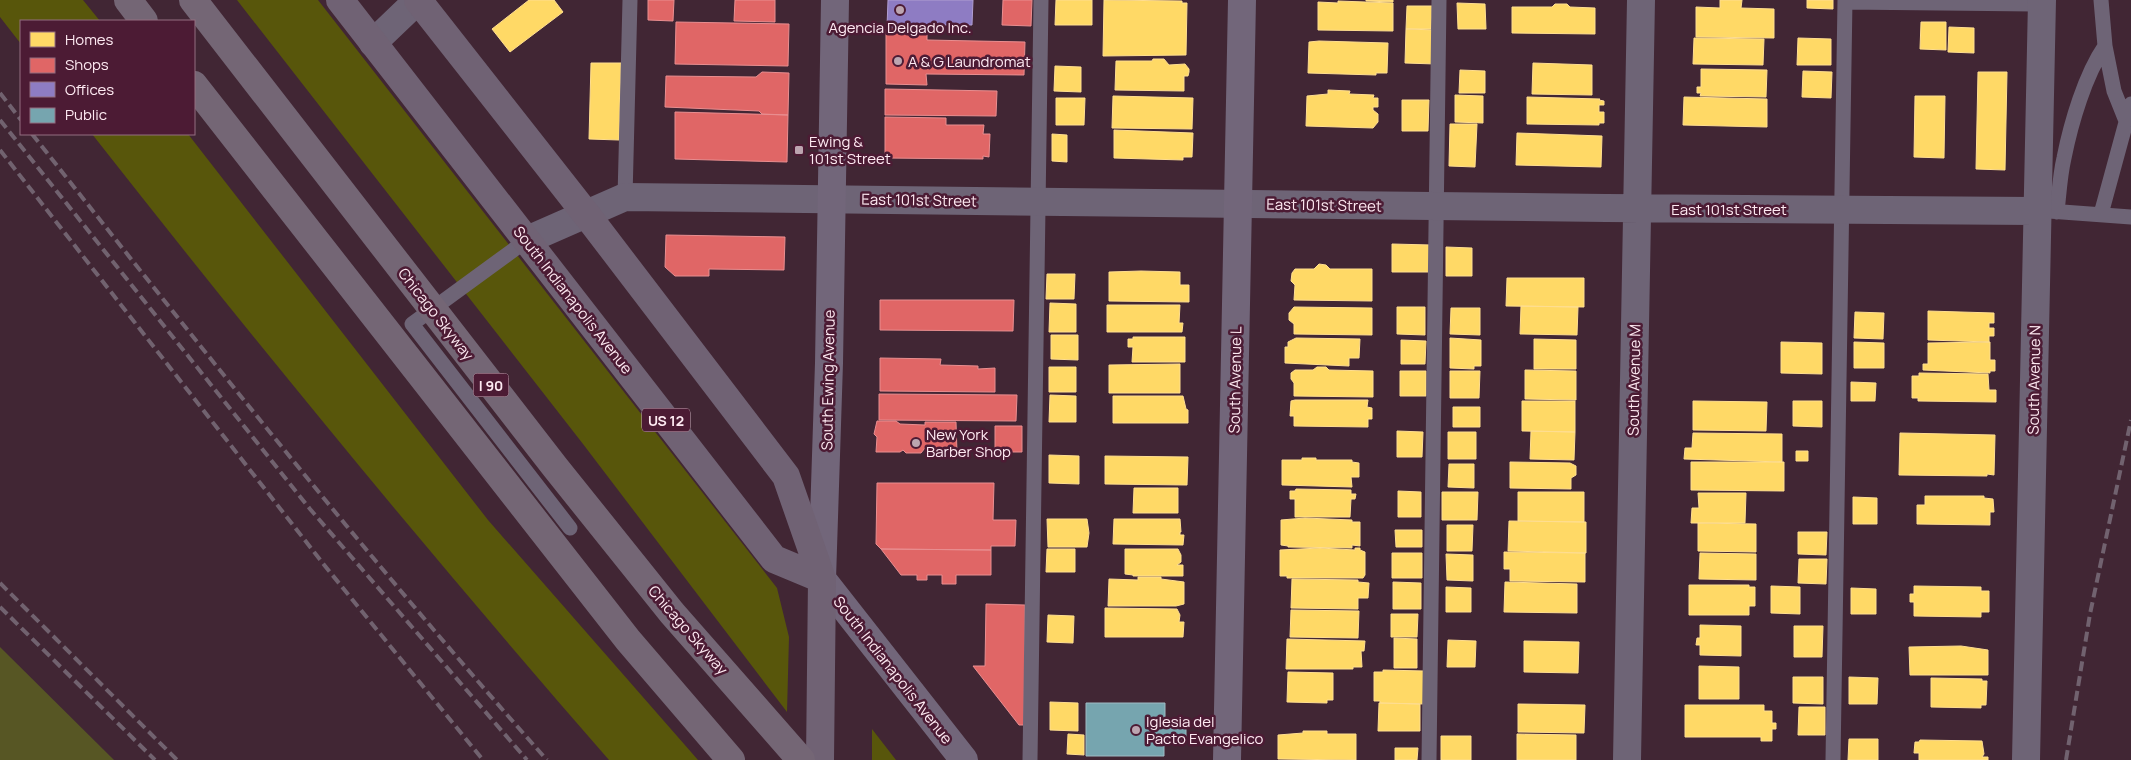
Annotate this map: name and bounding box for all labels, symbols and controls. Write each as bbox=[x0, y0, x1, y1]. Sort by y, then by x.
marker: Agencia Delgado Inc. bbox=[894, 4, 906, 16]
place label: Agencia Delgado Inc. bbox=[828, 17, 972, 38]
legend bbox=[20, 20, 195, 135]
text: Homes bbox=[65, 29, 114, 50]
place label: A & G Laundromat bbox=[908, 51, 1031, 72]
text: Shops bbox=[65, 54, 109, 75]
marker: A & G Laundromat bbox=[892, 55, 904, 67]
text: Offices bbox=[65, 79, 114, 100]
text: Public bbox=[65, 104, 107, 125]
place label: Ewing & 101st Street bbox=[809, 131, 891, 169]
marker: Ewing & 101st Street bbox=[793, 144, 805, 156]
street label: East 101st Street bbox=[861, 188, 977, 212]
street label: East 101st Street bbox=[1266, 193, 1382, 217]
street label: East 101st Street bbox=[1671, 199, 1787, 220]
street label: South Indianapolis Avenue bbox=[509, 222, 638, 378]
street label: Chicago Skyway bbox=[393, 263, 479, 365]
street label: South Ewing Avenue bbox=[816, 309, 840, 451]
street label: South Avenue M bbox=[1623, 324, 1645, 436]
street label: South Avenue N bbox=[2023, 325, 2045, 435]
street label: South Avenue L bbox=[1224, 326, 1246, 434]
road number: I 90 bbox=[474, 374, 508, 396]
road number: US 12 bbox=[642, 408, 690, 432]
place label: New York Barber Shop bbox=[926, 424, 1011, 462]
marker: New York Barber Shop bbox=[910, 437, 922, 449]
street label: Chicago Skyway bbox=[643, 581, 733, 679]
street label: South Indianapolis Avenue bbox=[829, 592, 958, 748]
place label: Iglesia del Pacto Evangelico bbox=[1146, 711, 1264, 749]
marker: Iglesia del Pacto Evangelico bbox=[1130, 724, 1142, 736]

